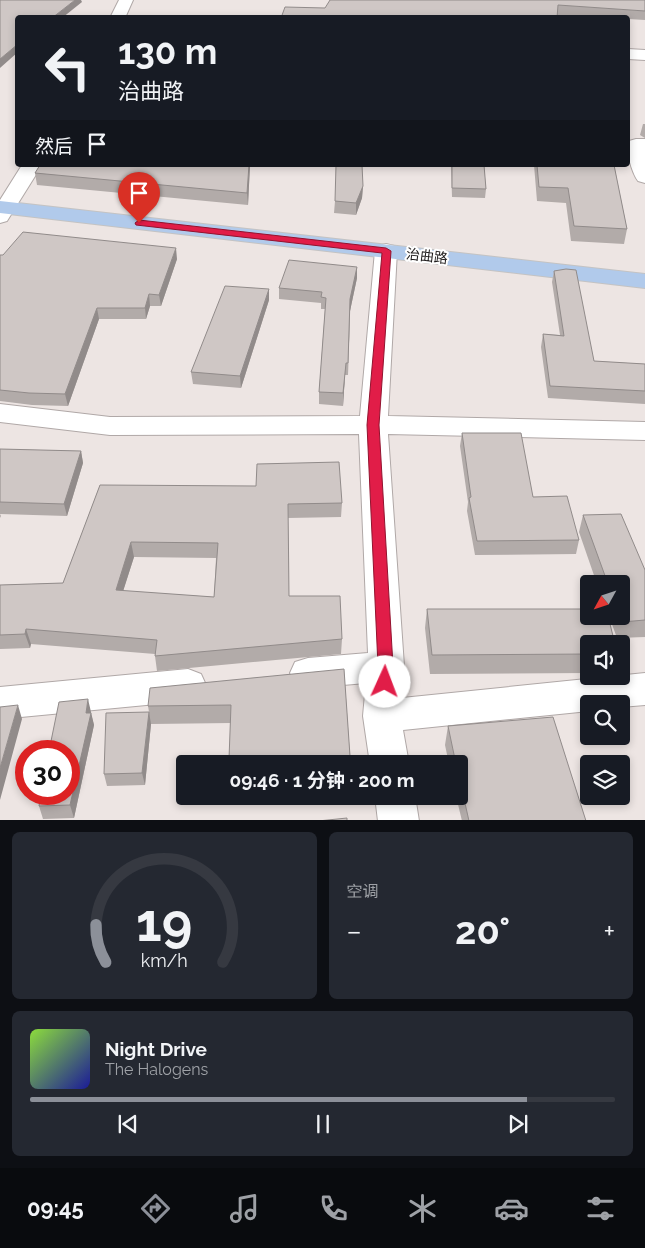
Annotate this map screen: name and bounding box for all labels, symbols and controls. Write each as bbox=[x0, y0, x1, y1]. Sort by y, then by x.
text: 130 m bbox=[118, 31, 217, 72]
icon: left bbox=[35, 35, 100, 100]
text: 治曲路 bbox=[118, 78, 184, 104]
icon: arrive bbox=[83, 130, 111, 158]
text: 然后 bbox=[35, 135, 73, 157]
pin bbox=[118, 172, 160, 223]
icon: arrive bbox=[125, 179, 153, 207]
street label: 治曲路 bbox=[405, 246, 449, 266]
north arrow bbox=[580, 575, 630, 625]
map controls bbox=[580, 575, 630, 805]
button: sound bbox=[580, 635, 630, 685]
position arrow bbox=[358, 655, 410, 707]
button: search bbox=[580, 695, 630, 745]
speed limit sign: 30 bbox=[15, 740, 80, 805]
button: layers bbox=[580, 755, 630, 805]
text: 09:46 · 1 分钟 · 200 m bbox=[230, 769, 414, 791]
text: 空调 bbox=[347, 882, 379, 901]
text: 19 bbox=[136, 892, 192, 953]
text: 20° bbox=[455, 908, 510, 953]
text: − bbox=[347, 915, 362, 948]
text: + bbox=[603, 915, 615, 948]
text: km/h bbox=[141, 950, 188, 971]
text: Night Drive bbox=[105, 1038, 207, 1060]
text: The Halogens bbox=[105, 1060, 208, 1079]
icon: previous bbox=[114, 1110, 142, 1138]
icon: pause bbox=[309, 1110, 337, 1138]
icon: next bbox=[504, 1110, 532, 1138]
icon: directions bbox=[138, 1191, 173, 1226]
icon: music bbox=[227, 1191, 262, 1226]
icon: phone bbox=[316, 1191, 351, 1226]
icon: climate bbox=[405, 1191, 440, 1226]
icon: car bbox=[494, 1191, 529, 1226]
icon: filters bbox=[583, 1191, 618, 1226]
text: 09:45 bbox=[27, 1195, 84, 1221]

